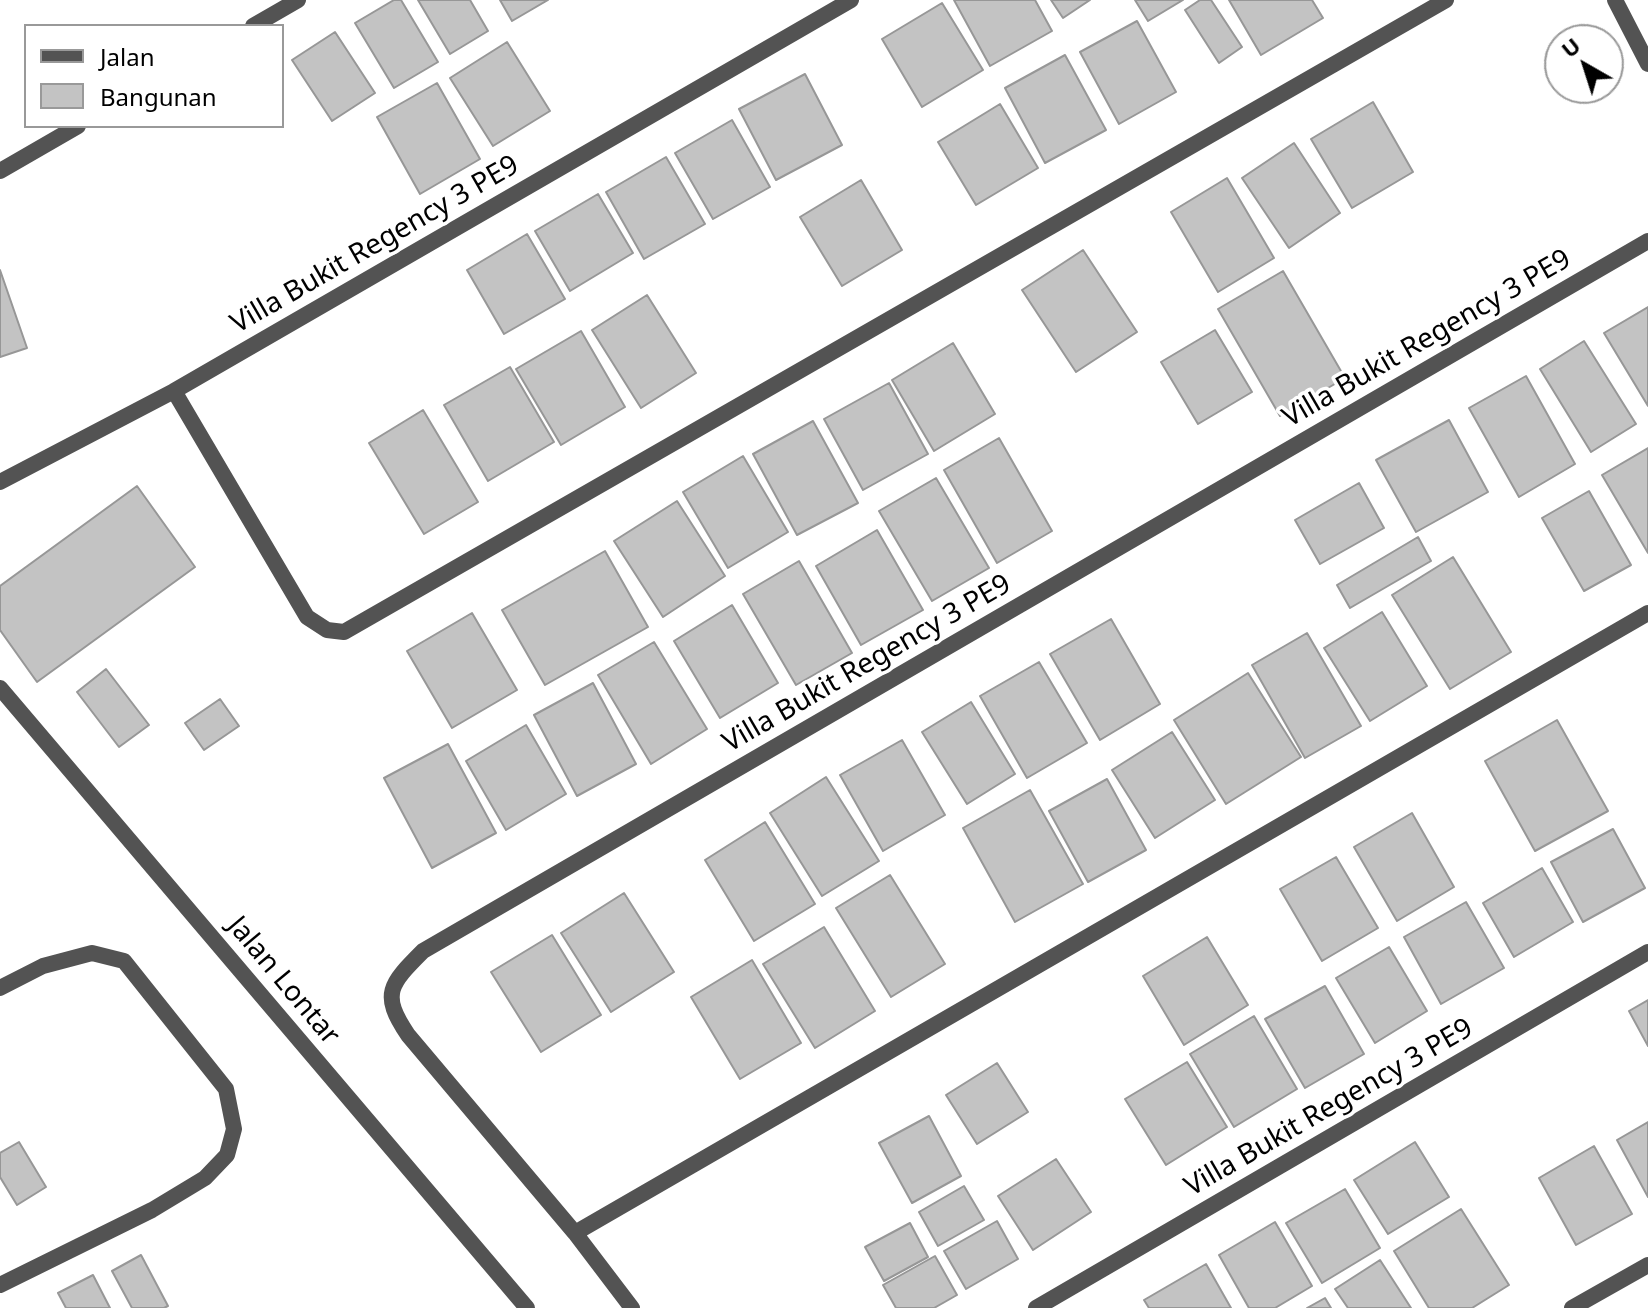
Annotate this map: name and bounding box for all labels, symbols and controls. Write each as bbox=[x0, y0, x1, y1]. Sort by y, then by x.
legend bbox=[24, 24, 284, 128]
north arrow bbox=[1544, 24, 1624, 104]
text: U bbox=[1554, 30, 1586, 64]
text: Jalan bbox=[100, 40, 155, 73]
text: Bangunan bbox=[100, 80, 217, 113]
street label: Villa Bukit Regency 3 PE9 bbox=[225, 149, 525, 341]
street label: Villa Bukit Regency 3 PE9 bbox=[1277, 243, 1577, 435]
street label: Villa Bukit Regency 3 PE9 bbox=[717, 568, 1017, 760]
street label: Jalan Lontar bbox=[220, 910, 346, 1052]
street label: Villa Bukit Regency 3 PE9 bbox=[1179, 1012, 1479, 1204]

